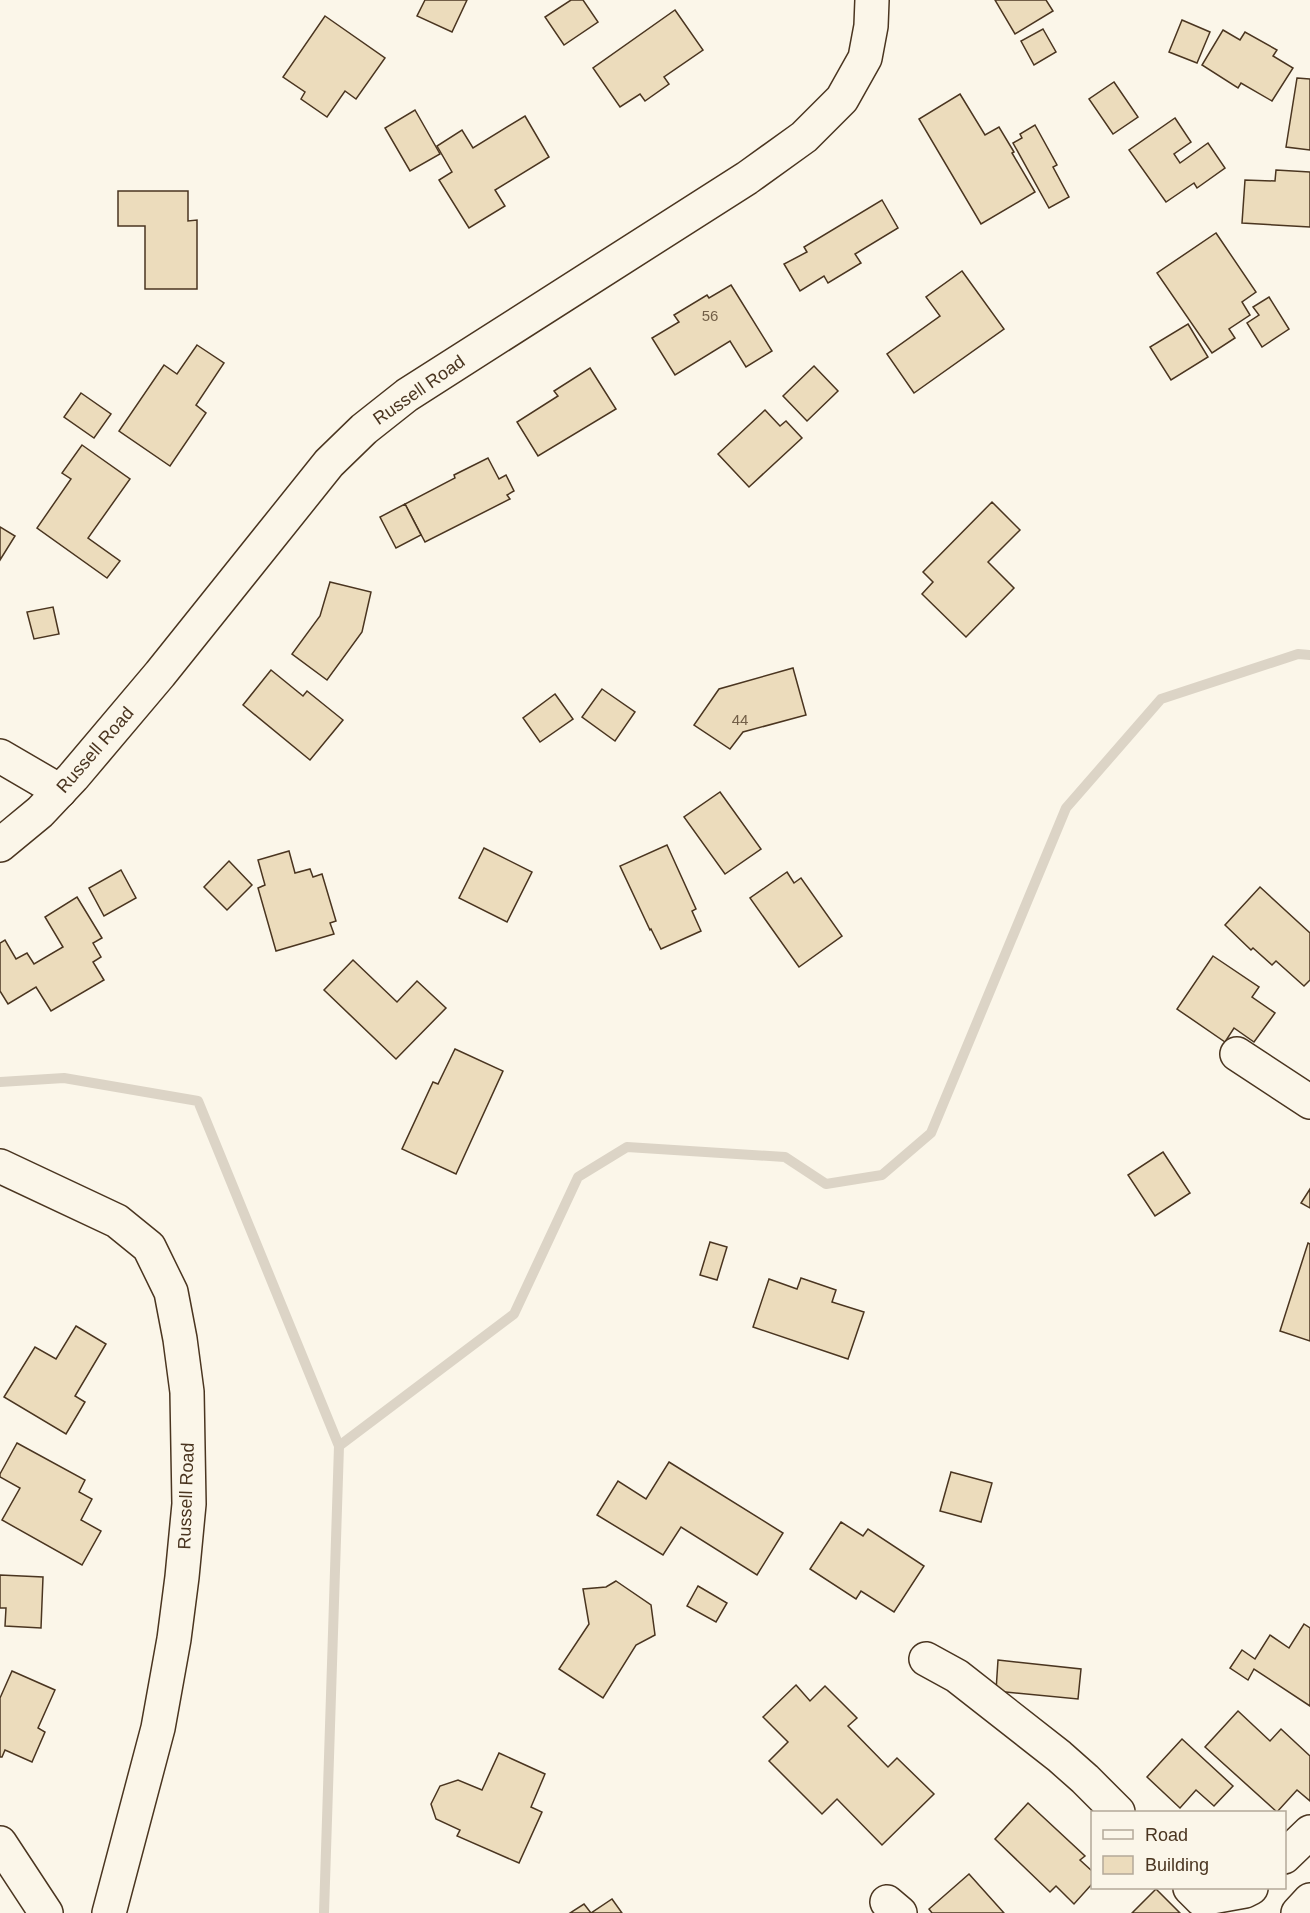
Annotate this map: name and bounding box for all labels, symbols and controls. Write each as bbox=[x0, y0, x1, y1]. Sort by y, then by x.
house number: 56 bbox=[702, 307, 718, 324]
street label: Russell Road bbox=[369, 351, 469, 429]
street label: Russell Road bbox=[52, 703, 138, 797]
house number: 44 bbox=[732, 711, 748, 728]
street label: Russell Road bbox=[174, 1442, 198, 1550]
legend bbox=[1091, 1811, 1286, 1889]
text: Road bbox=[1145, 1825, 1188, 1845]
text: Building bbox=[1145, 1855, 1209, 1875]

